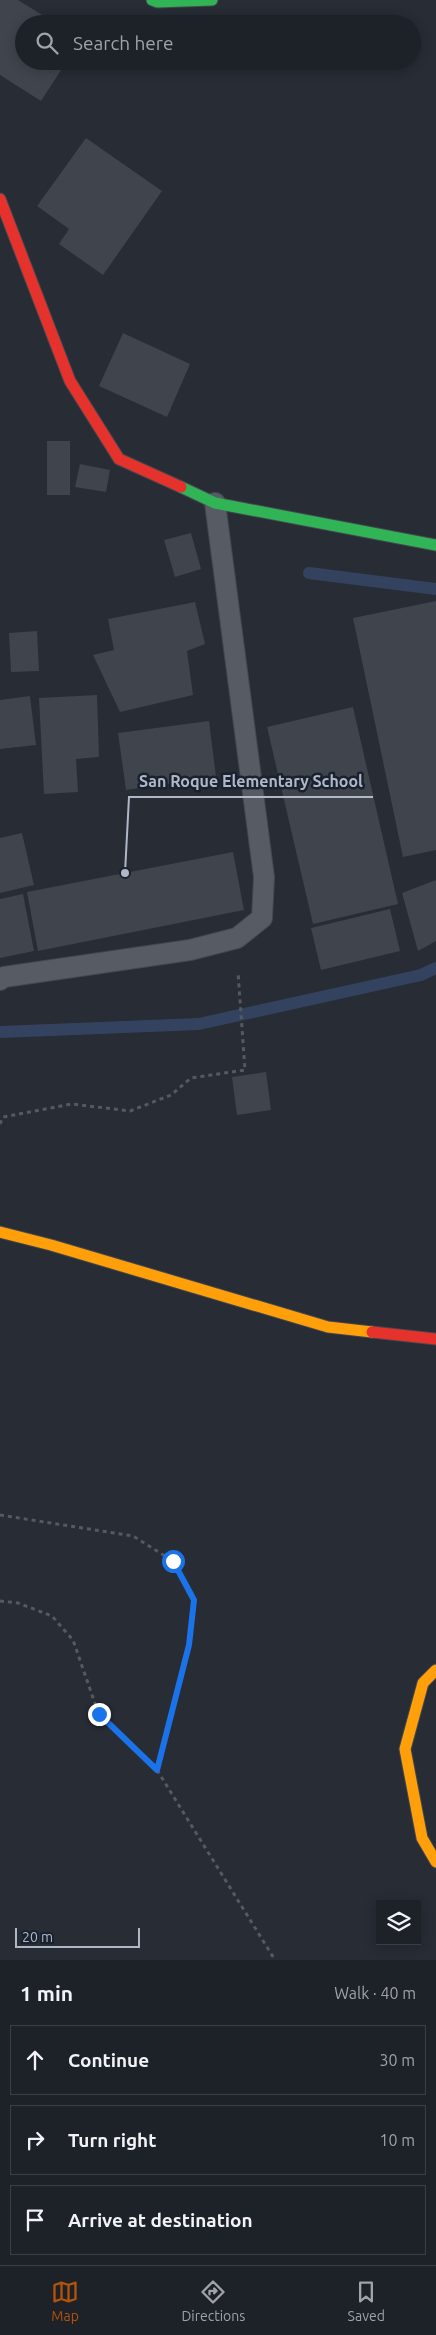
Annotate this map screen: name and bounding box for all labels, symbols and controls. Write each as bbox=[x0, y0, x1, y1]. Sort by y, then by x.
search box bbox=[15, 15, 421, 70]
icon: search bbox=[33, 29, 61, 57]
text: Search here bbox=[73, 32, 173, 54]
callout: San Roque Elementary School bbox=[129, 766, 373, 797]
text: San Roque Elementary School bbox=[139, 772, 363, 790]
route start bbox=[162, 1550, 185, 1573]
route end bbox=[88, 1703, 111, 1726]
map controls bbox=[376, 1900, 421, 1945]
button: layers bbox=[376, 1900, 421, 1945]
scale bar bbox=[15, 1925, 140, 1948]
text: 20 m bbox=[22, 1929, 53, 1945]
text: 1 min bbox=[20, 1981, 73, 2005]
text: Walk · 40 m bbox=[334, 1984, 416, 2002]
icon: ahead bbox=[21, 2046, 49, 2074]
text: Continue bbox=[68, 2049, 149, 2071]
text: 30 m bbox=[379, 2051, 415, 2069]
icon: right bbox=[21, 2126, 49, 2154]
text: Turn right bbox=[68, 2129, 156, 2151]
text: 10 m bbox=[379, 2131, 415, 2149]
icon: arrive bbox=[21, 2206, 49, 2234]
text: Arrive at destination bbox=[68, 2209, 253, 2231]
tab: Map bbox=[51, 2278, 79, 2324]
tab: Directions bbox=[181, 2278, 245, 2324]
tab: Saved bbox=[348, 2278, 385, 2324]

